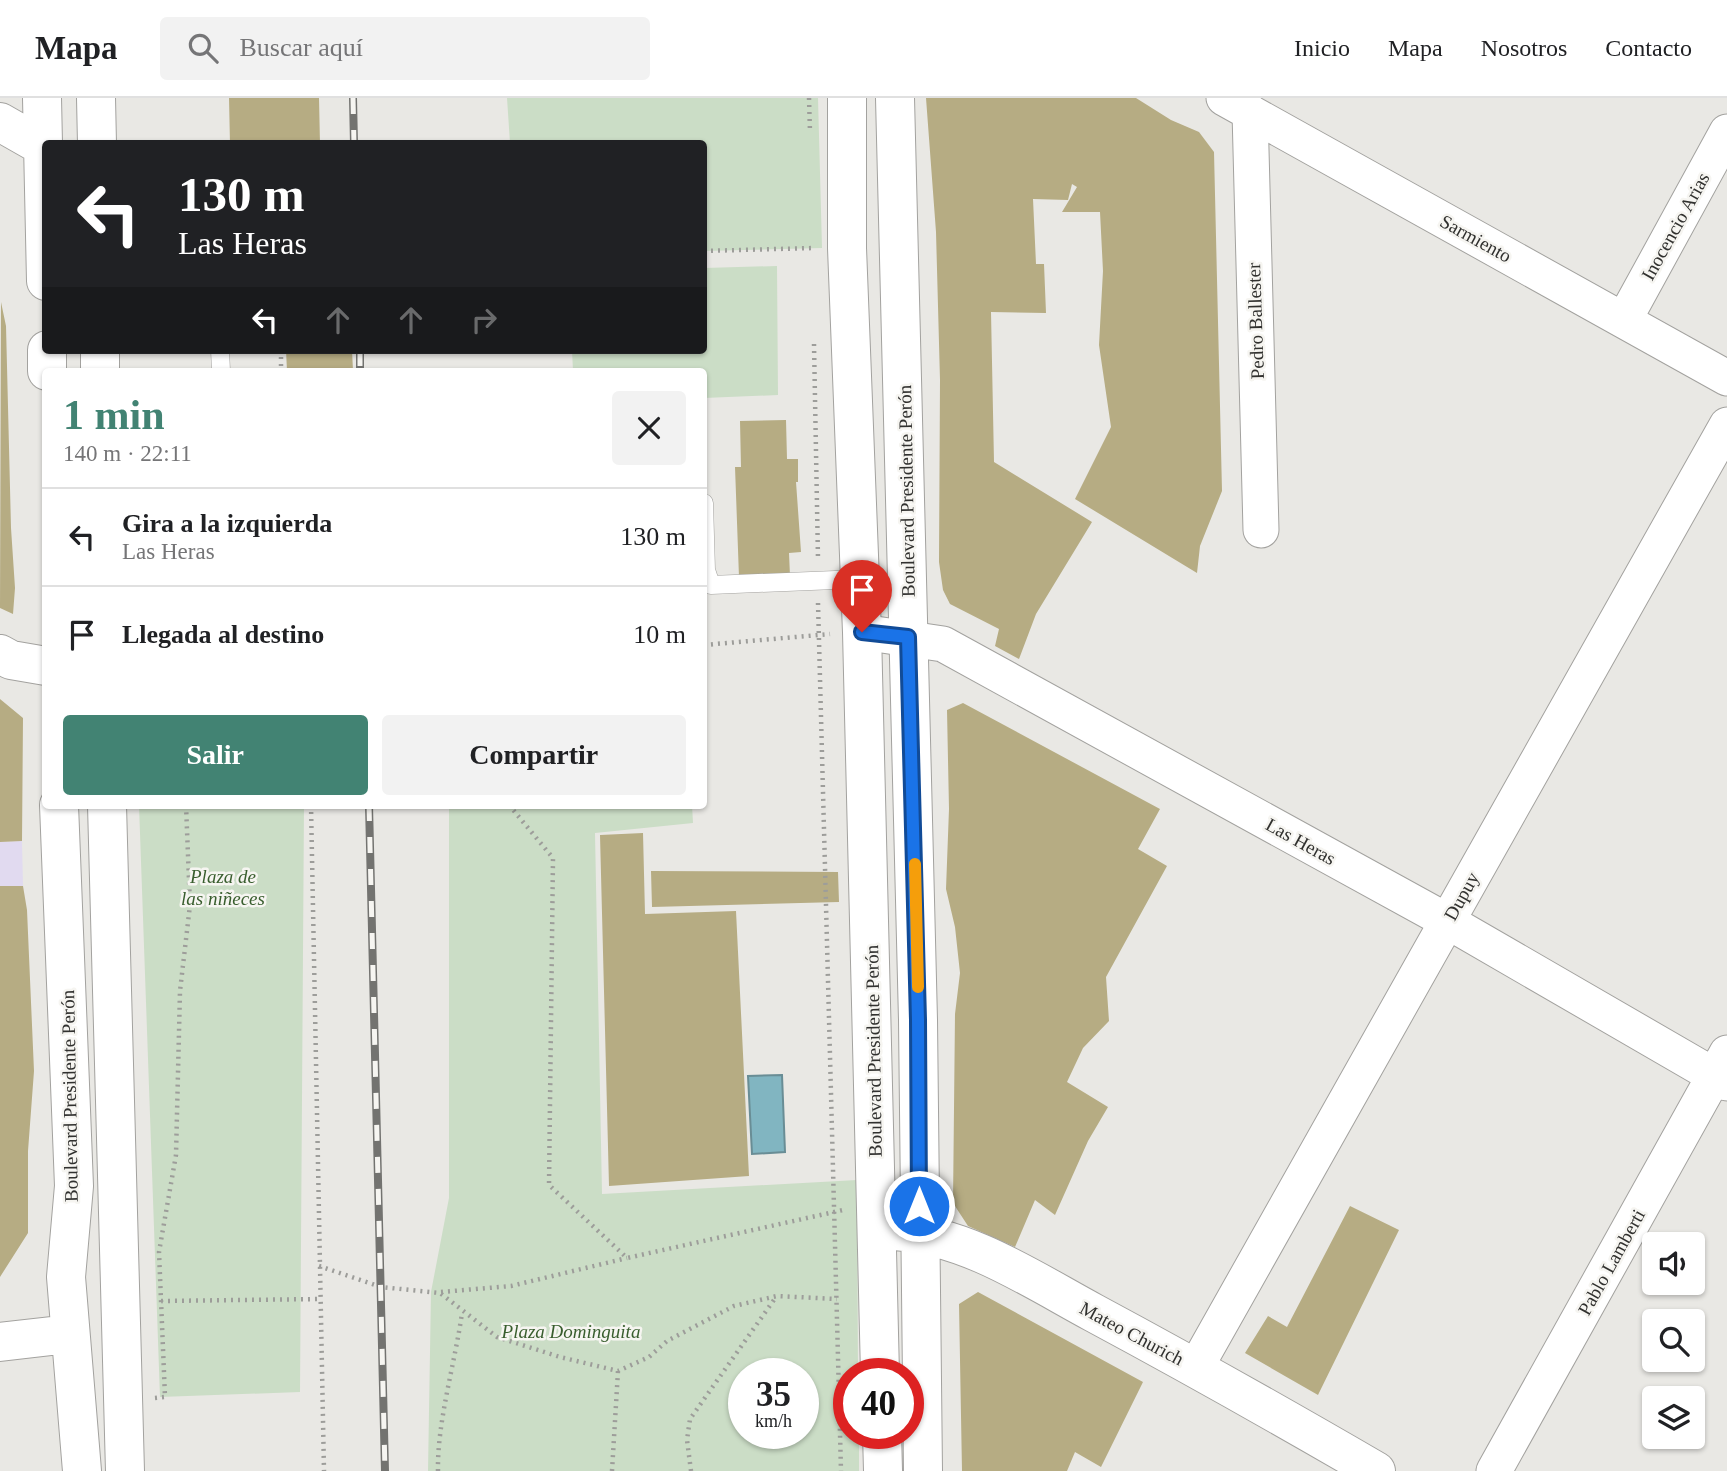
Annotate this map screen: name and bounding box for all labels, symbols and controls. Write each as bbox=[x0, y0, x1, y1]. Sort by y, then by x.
search box bbox=[160, 17, 650, 80]
icon: search bbox=[184, 29, 222, 67]
text: Mapa bbox=[35, 30, 118, 66]
text: Buscar aquí bbox=[240, 33, 363, 62]
text: Inicio bbox=[1294, 35, 1350, 61]
text: Mapa bbox=[1388, 35, 1443, 61]
text: Nosotros bbox=[1481, 35, 1567, 61]
text: Contacto bbox=[1605, 35, 1692, 61]
text: 130 m bbox=[178, 167, 305, 222]
icon: left bbox=[63, 168, 154, 259]
street label: Inocencio Arias bbox=[1637, 169, 1714, 284]
street label: Sarmiento bbox=[1437, 210, 1515, 267]
text: Las Heras bbox=[178, 225, 307, 261]
street label: Pedro Ballester bbox=[1243, 262, 1268, 380]
icon: left bbox=[246, 301, 284, 339]
icon: ahead bbox=[319, 301, 357, 339]
icon: ahead bbox=[392, 301, 430, 339]
icon: right bbox=[465, 301, 503, 339]
street label: Boulevard Presidente Perón bbox=[894, 384, 919, 597]
button: close bbox=[612, 391, 686, 465]
text: 1 min bbox=[63, 392, 165, 438]
text: 140 m · 22:11 bbox=[63, 441, 192, 466]
text: Gira a la izquierda bbox=[122, 509, 332, 538]
icon: left bbox=[63, 518, 101, 556]
text: 130 m bbox=[620, 522, 686, 551]
text: Las Heras bbox=[122, 539, 215, 564]
pin bbox=[832, 560, 892, 632]
icon: arrive bbox=[843, 571, 881, 609]
icon: arrive bbox=[63, 616, 101, 654]
text: Llegada al destino bbox=[122, 620, 324, 649]
text: 10 m bbox=[633, 620, 686, 649]
button: Salir bbox=[63, 715, 368, 795]
button: Compartir bbox=[382, 715, 686, 795]
street label: Las Heras bbox=[1262, 814, 1339, 869]
park label: Plaza de las niñeces bbox=[181, 866, 265, 909]
street label: Dupuy bbox=[1440, 868, 1483, 924]
street label: Boulevard Presidente Perón bbox=[861, 944, 886, 1157]
street label: Boulevard Presidente Perón bbox=[57, 989, 82, 1202]
position arrow bbox=[882, 1169, 956, 1243]
street label: Pablo Lamberti bbox=[1574, 1206, 1649, 1319]
map controls bbox=[1642, 1232, 1705, 1449]
button: sound bbox=[1642, 1232, 1705, 1295]
street label: Mateo Churich bbox=[1076, 1297, 1188, 1370]
button: search bbox=[1642, 1309, 1705, 1372]
park label: Plaza Dominguita bbox=[501, 1321, 640, 1342]
speed limit sign: 40 bbox=[833, 1358, 924, 1449]
text: 35 bbox=[756, 1375, 791, 1414]
button: layers bbox=[1642, 1386, 1705, 1449]
text: km/h bbox=[755, 1411, 792, 1431]

